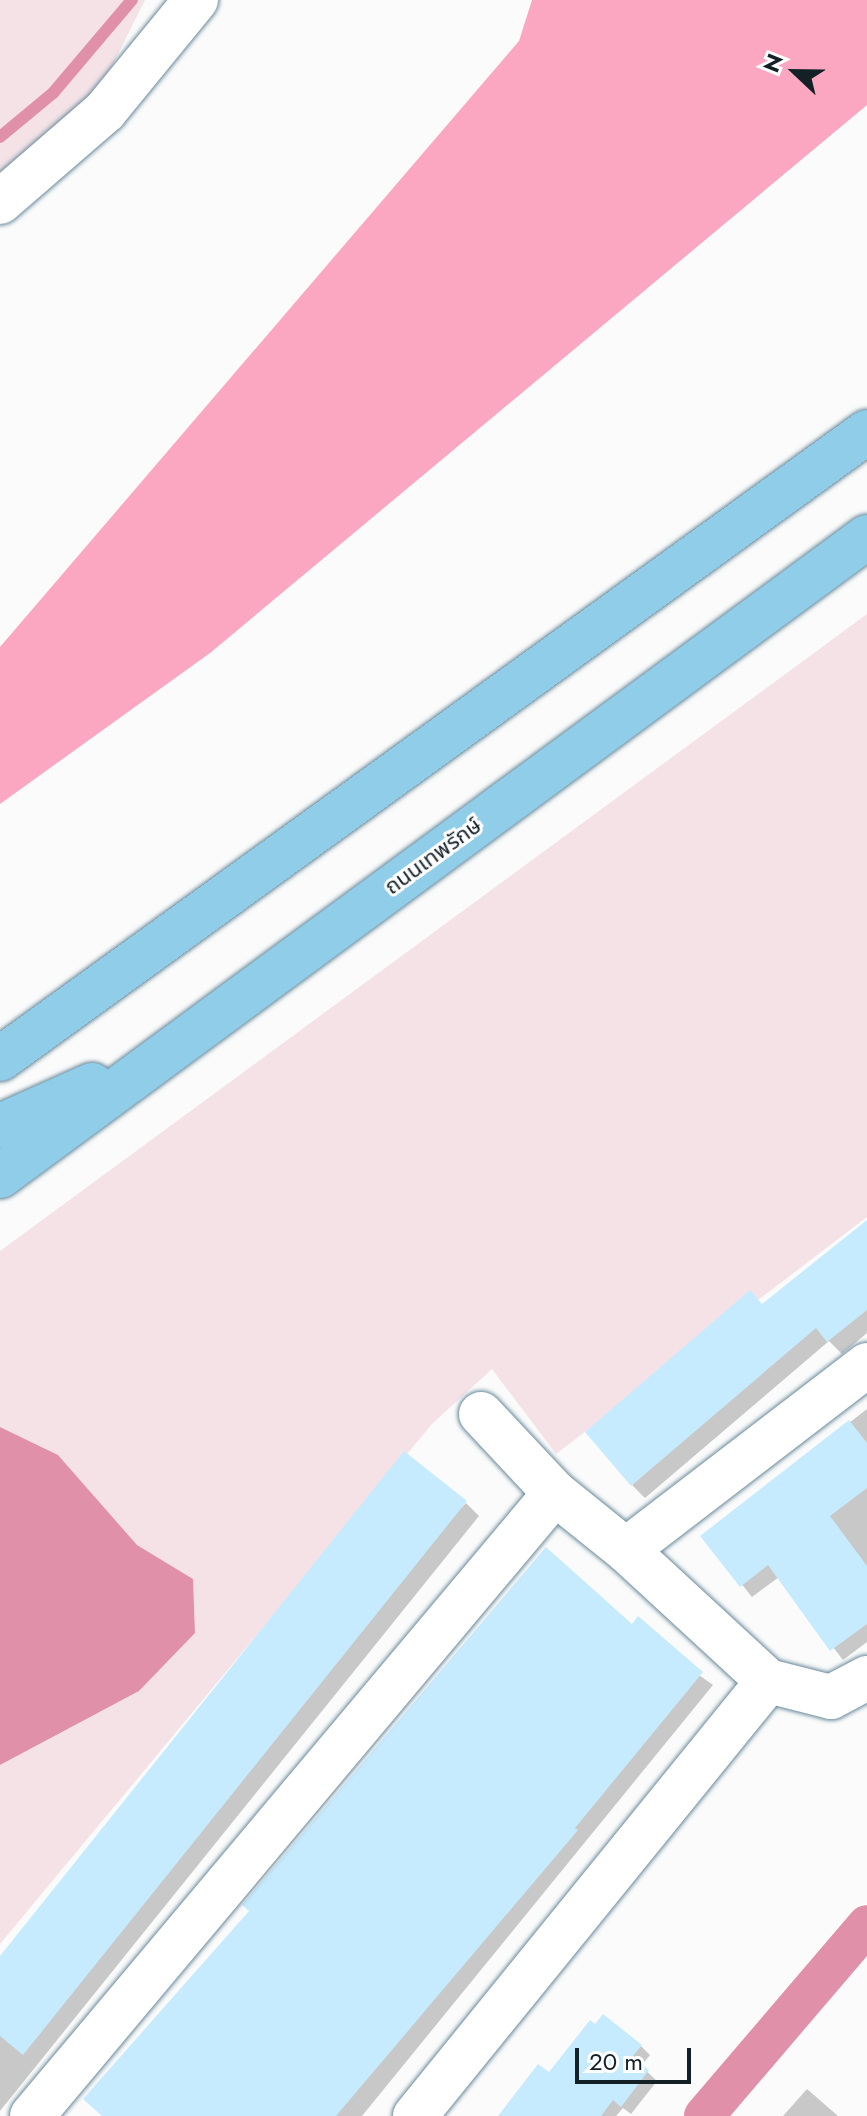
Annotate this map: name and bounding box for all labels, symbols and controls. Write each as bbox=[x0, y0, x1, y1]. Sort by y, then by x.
north arrow bbox=[755, 32, 835, 112]
text: N bbox=[755, 49, 791, 77]
street label: ถนนเทพรักษ์ bbox=[379, 812, 487, 900]
scale bar bbox=[579, 2032, 695, 2082]
text: 20 m bbox=[589, 2044, 643, 2079]

